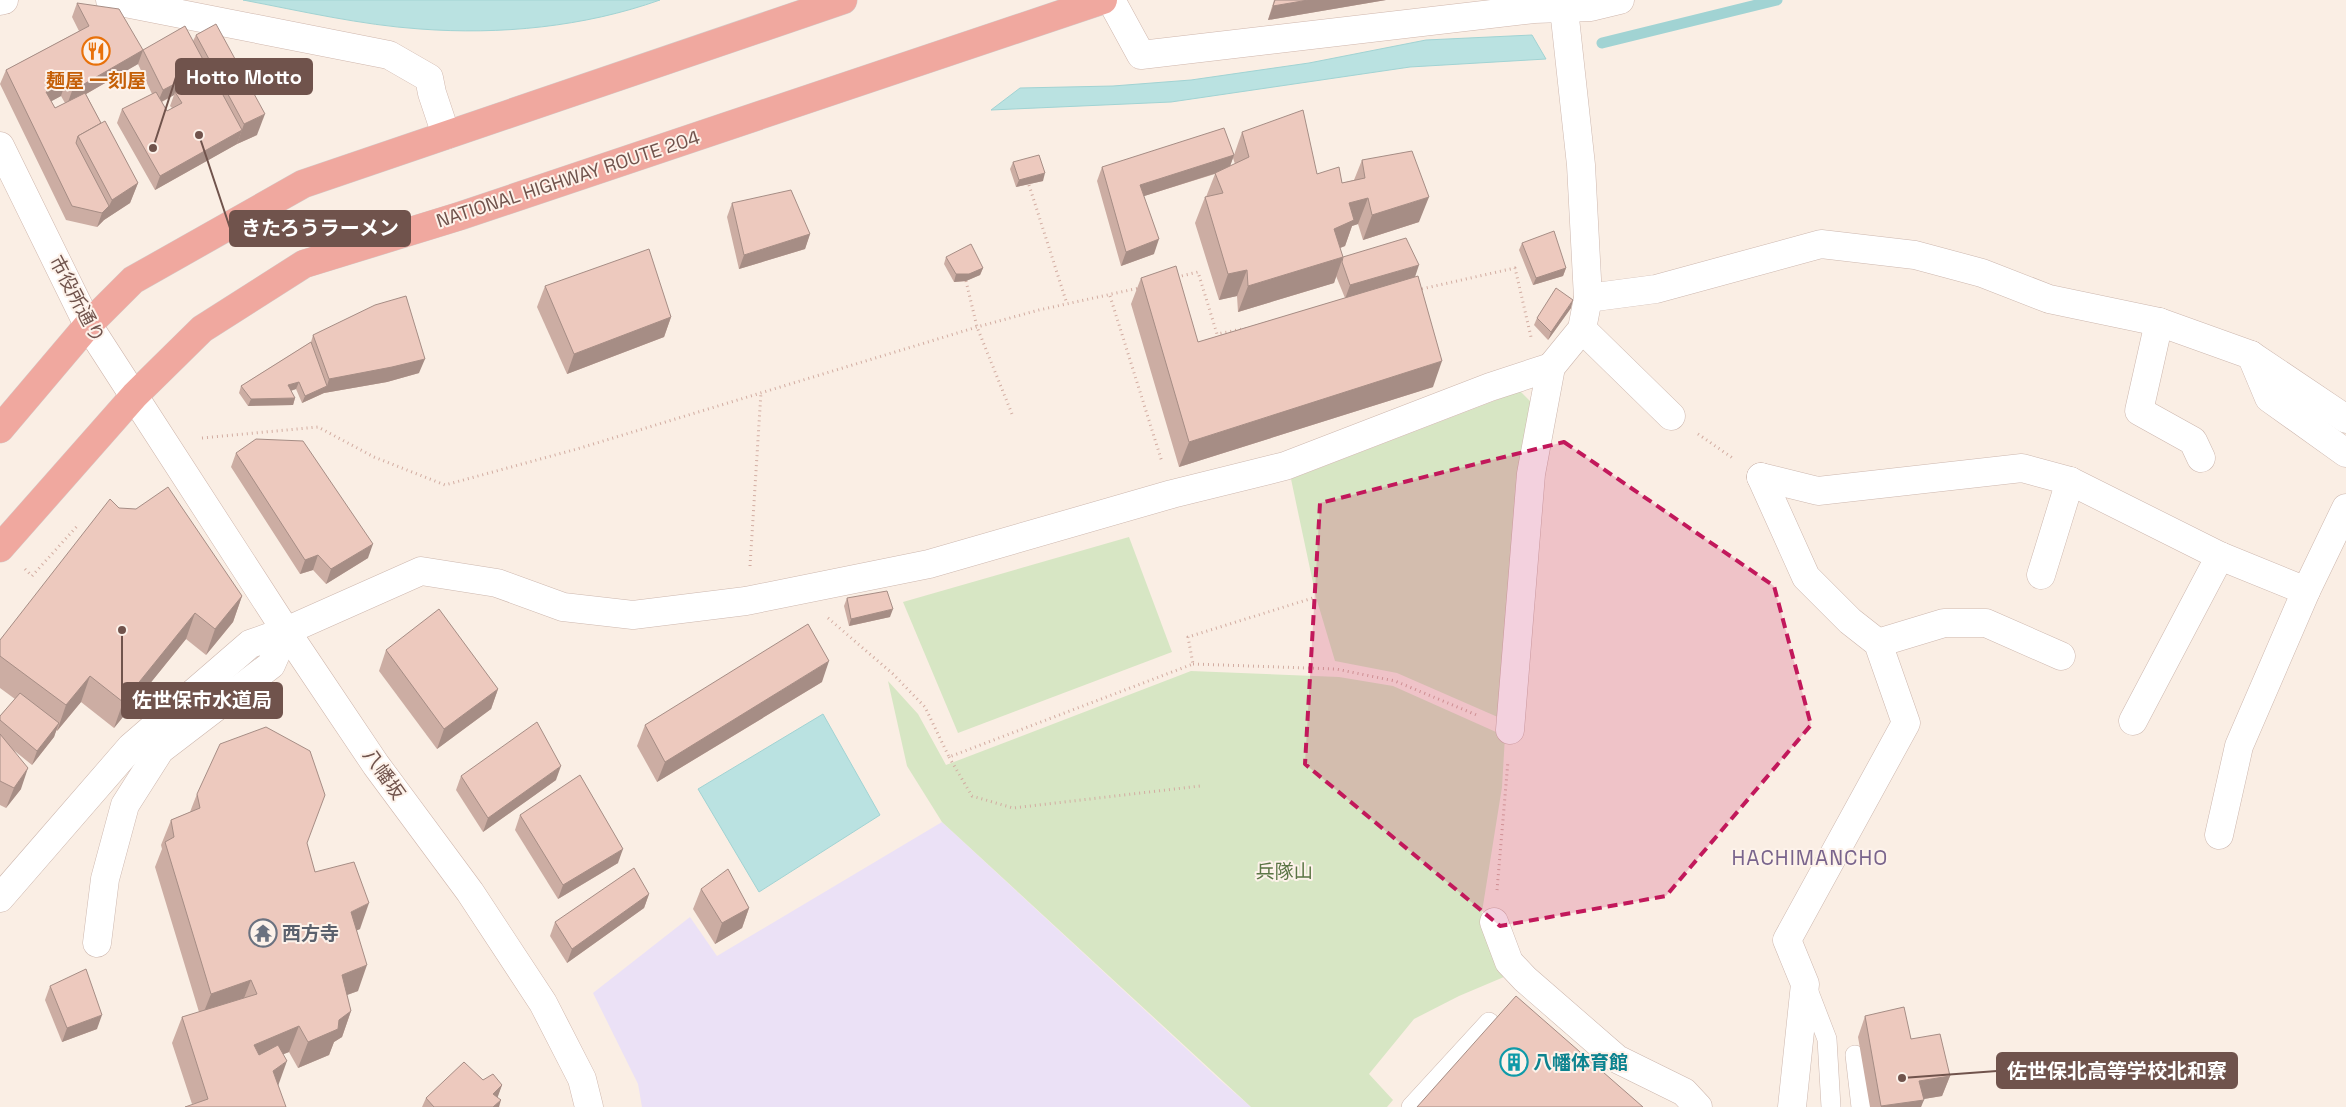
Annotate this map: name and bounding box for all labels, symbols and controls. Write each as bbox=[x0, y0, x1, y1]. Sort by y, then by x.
restaurant icon: 麺屋 一刻屋 bbox=[81, 36, 111, 66]
callout: Hotto Motto bbox=[176, 59, 312, 94]
text: Hotto Motto bbox=[186, 64, 302, 90]
place label: 麺屋 一刻屋 bbox=[46, 68, 146, 93]
street label: NATIONAL HIGHWAY ROUTE 204 bbox=[433, 124, 703, 233]
callout: きたろうラーメン bbox=[230, 211, 410, 246]
text: きたろうラーメン bbox=[241, 215, 399, 241]
street label: 市役所通り bbox=[44, 251, 110, 347]
callout: 佐世保市水道局 bbox=[122, 683, 282, 718]
text: 佐世保市水道局 bbox=[132, 687, 272, 713]
street label: 八幡坂 bbox=[357, 743, 411, 805]
district label: HACHIMANCHO bbox=[1732, 844, 1888, 871]
park label: 兵隊山 bbox=[1255, 859, 1313, 884]
temple icon: 西方寺 bbox=[248, 918, 278, 948]
place label: 西方寺 bbox=[282, 921, 339, 946]
building icon: 八幡体育館 bbox=[1499, 1047, 1529, 1077]
place label: 八幡体育館 bbox=[1533, 1050, 1628, 1075]
callout: 佐世保北高等学校北和寮 bbox=[1997, 1053, 2237, 1088]
text: 佐世保北高等学校北和寮 bbox=[2007, 1058, 2227, 1084]

